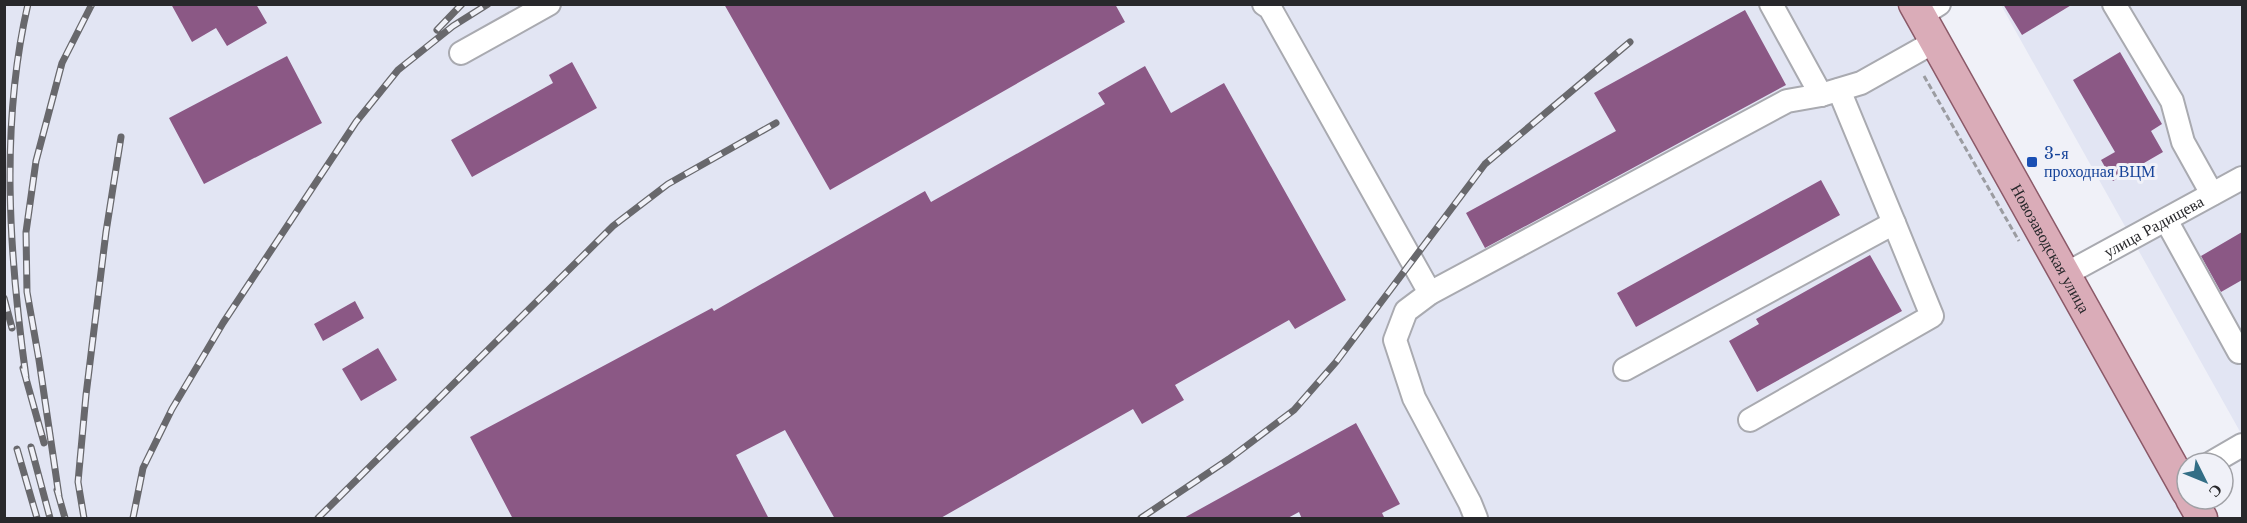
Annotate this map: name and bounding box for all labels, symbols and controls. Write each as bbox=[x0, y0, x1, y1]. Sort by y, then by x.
place label: 3-я проходная ВЦМ bbox=[2044, 143, 2155, 181]
marker: 3-я проходная ВЦМ bbox=[2025, 155, 2039, 169]
street label: Новозаводская улица bbox=[2007, 180, 2095, 316]
street label: улица Радищева bbox=[2100, 191, 2207, 261]
north arrow bbox=[2175, 451, 2235, 511]
text: С bbox=[2205, 480, 2227, 502]

